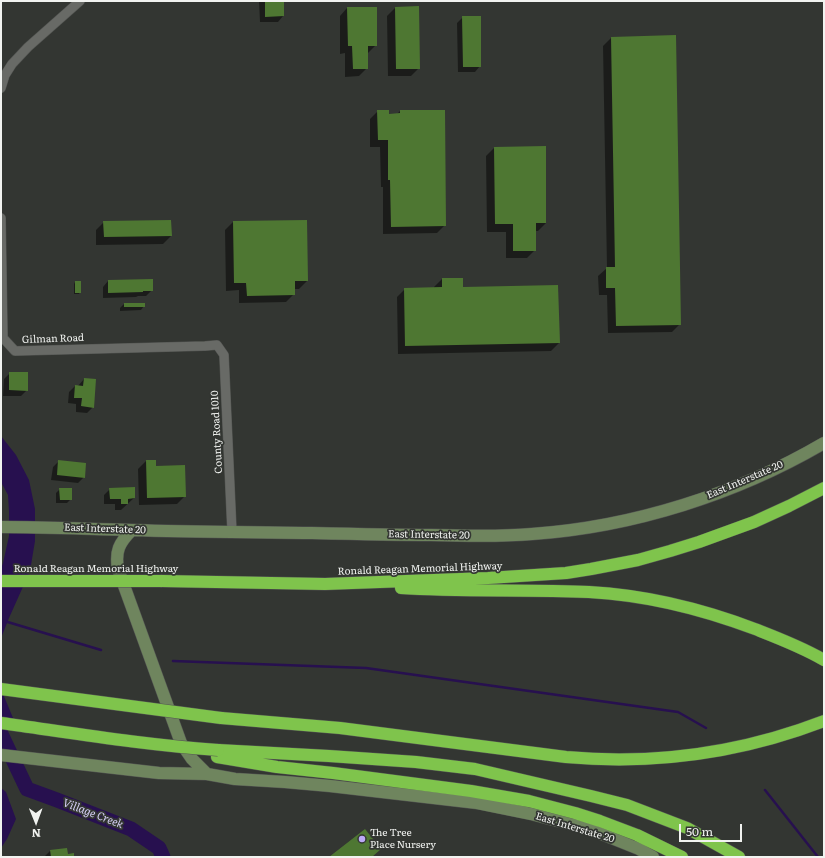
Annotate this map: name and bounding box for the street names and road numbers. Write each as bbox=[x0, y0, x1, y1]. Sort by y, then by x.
street label: Gilman Road bbox=[22, 332, 84, 346]
street label: County Road 1010 bbox=[209, 390, 225, 474]
street label: East Interstate 20 bbox=[705, 458, 785, 502]
street label: East Interstate 20 bbox=[64, 522, 146, 536]
street label: East Interstate 20 bbox=[388, 528, 470, 542]
street label: Ronald Reagan Memorial Highway bbox=[338, 560, 502, 578]
street label: Ronald Reagan Memorial Highway bbox=[14, 563, 178, 575]
street label: East Interstate 20 bbox=[534, 810, 616, 846]

